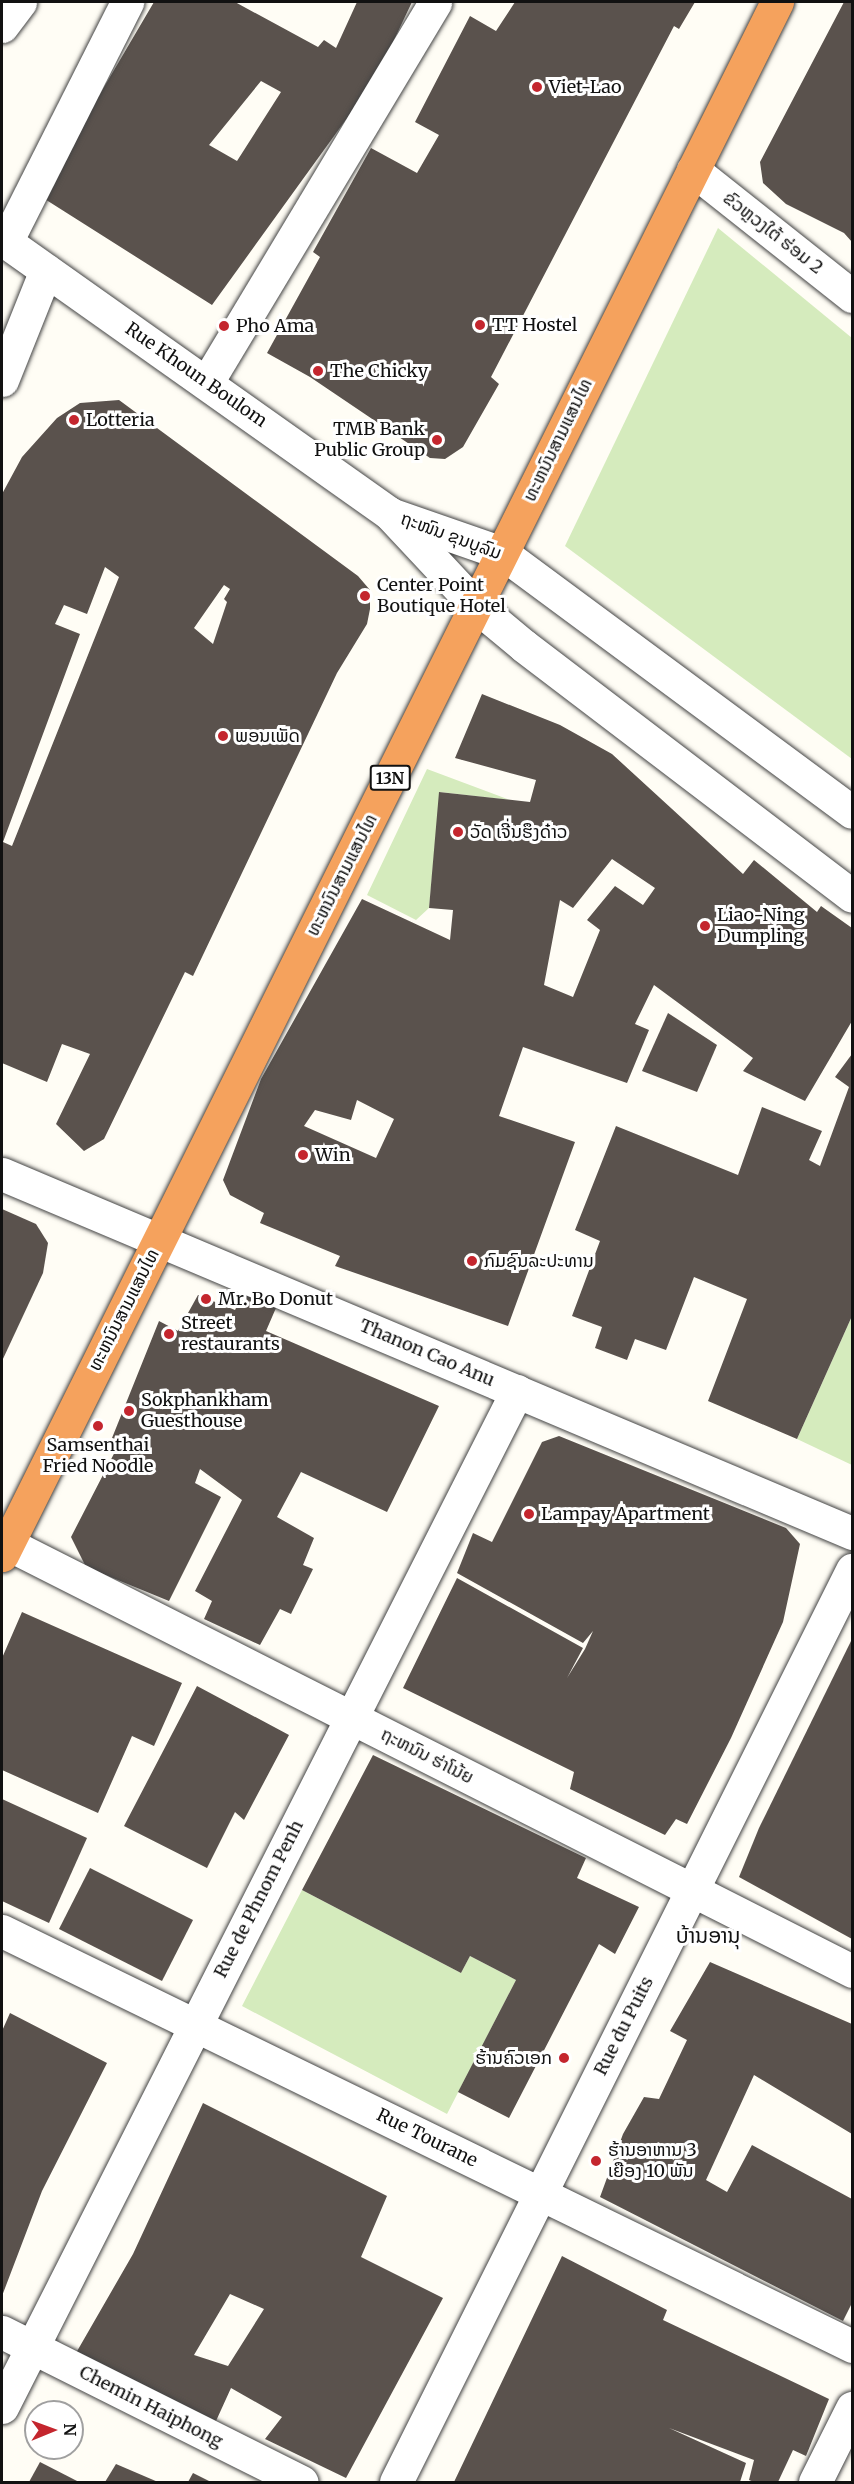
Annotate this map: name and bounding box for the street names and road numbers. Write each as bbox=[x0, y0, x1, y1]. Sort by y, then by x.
street label: ຂົວຫຼວງໃຕ້ ຮ່ອມ 2 bbox=[719, 187, 827, 279]
street label: Rue Khoun Boulom bbox=[121, 318, 271, 432]
street label: ທະຫນົນສາມແສນໄທ bbox=[519, 375, 597, 505]
street label: ຖະໜົນ ຂຸນບູລົມ bbox=[397, 508, 505, 564]
road number: 13N bbox=[369, 765, 411, 791]
street label: ທະຫນົນສາມແສນໄທ bbox=[302, 810, 382, 940]
street label: ທະຫນົນສາມແສນໄທ bbox=[84, 1245, 164, 1375]
street label: Thanon Cao Anu bbox=[356, 1315, 498, 1391]
street label: ຖະຫນົນ ຮ່າໂນ້ຍ bbox=[377, 1723, 477, 1789]
street label: Rue de Phnom Penh bbox=[210, 1817, 308, 1981]
street label: Rue du Puits bbox=[590, 1973, 658, 2079]
street label: Rue Tourane bbox=[373, 2104, 481, 2172]
street label: Chemin Haiphong bbox=[76, 2361, 226, 2453]

